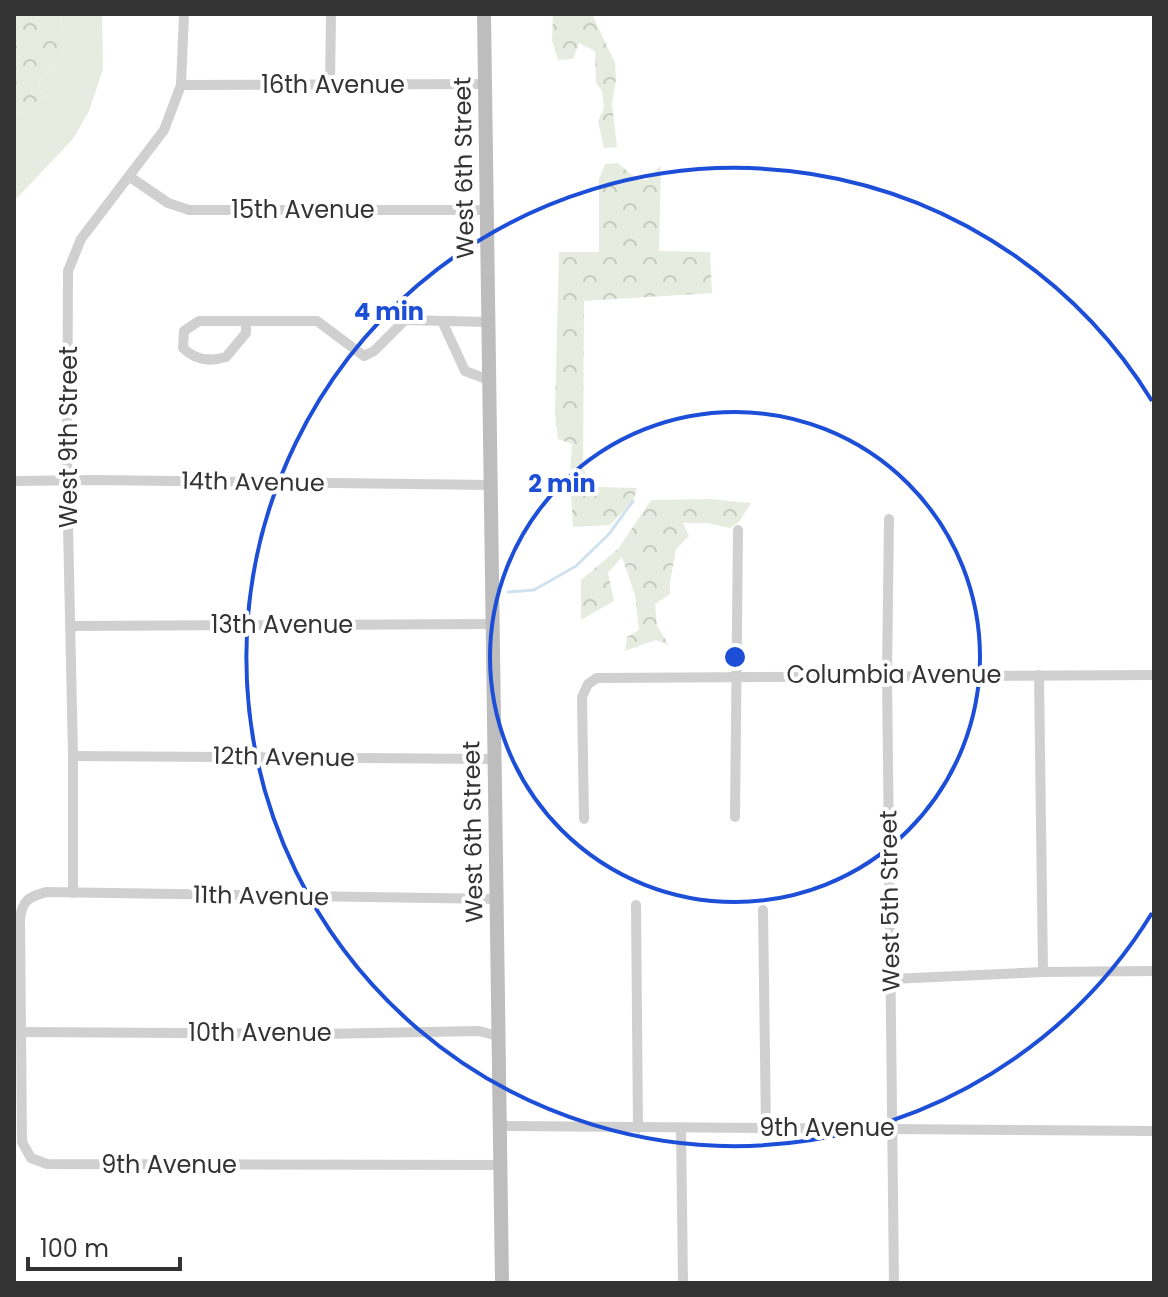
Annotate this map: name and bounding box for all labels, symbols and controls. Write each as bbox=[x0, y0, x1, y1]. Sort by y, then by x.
street label: 16th Avenue bbox=[261, 68, 405, 101]
street label: West 6th Street bbox=[445, 77, 482, 259]
street label: 15th Avenue bbox=[231, 193, 375, 226]
text: 4 min bbox=[354, 295, 424, 328]
street label: West 9th Street bbox=[52, 346, 85, 528]
street label: 14th Avenue bbox=[181, 464, 325, 499]
text: 2 min bbox=[528, 467, 596, 500]
street label: 13th Avenue bbox=[211, 608, 353, 641]
centre of rings bbox=[721, 643, 749, 671]
street label: Columbia Avenue bbox=[787, 658, 1001, 691]
street label: 12th Avenue bbox=[213, 739, 355, 774]
street label: West 6th Street bbox=[454, 741, 491, 923]
street label: West 5th Street bbox=[871, 810, 908, 992]
street label: 11th Avenue bbox=[193, 878, 329, 913]
street label: 10th Avenue bbox=[188, 1016, 332, 1049]
street label: 9th Avenue bbox=[759, 1111, 895, 1144]
street label: 9th Avenue bbox=[101, 1148, 237, 1181]
scale bar bbox=[28, 1221, 180, 1271]
text: 100 m bbox=[40, 1232, 109, 1265]

